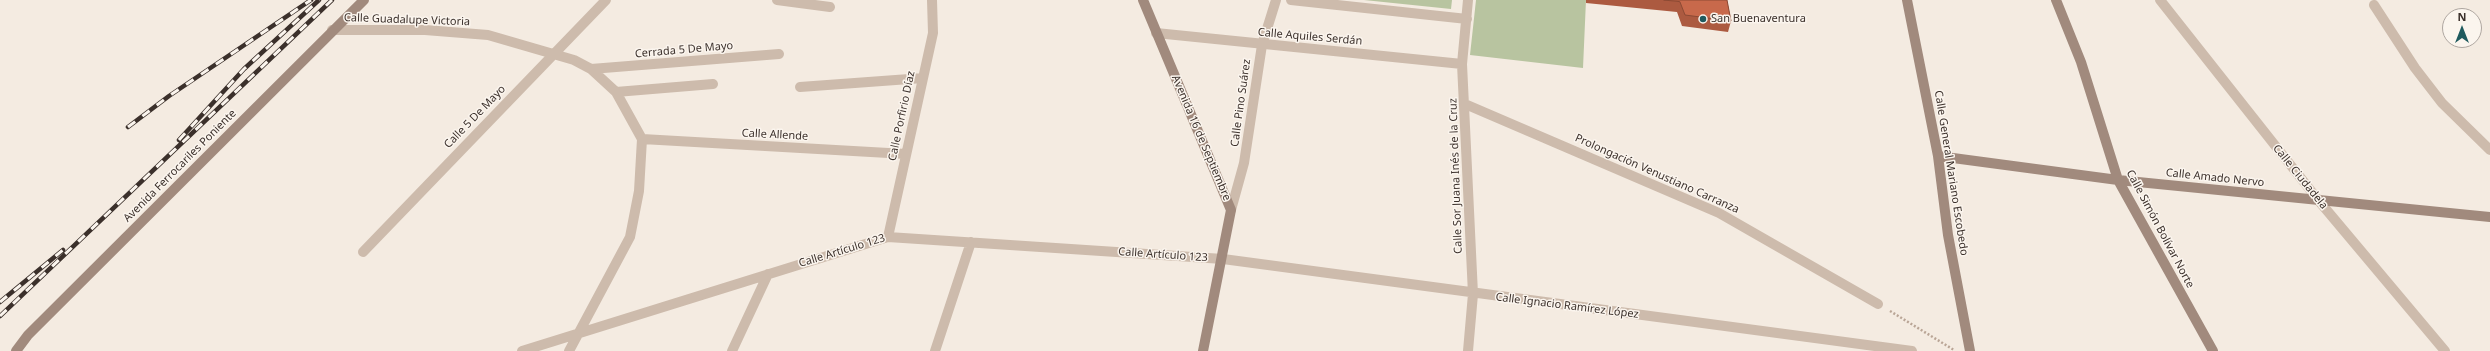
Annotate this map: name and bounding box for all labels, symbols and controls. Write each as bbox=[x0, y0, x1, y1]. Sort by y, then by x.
north arrow bbox=[2442, 8, 2482, 48]
text: N bbox=[2458, 9, 2466, 24]
street label: Calle Guadalupe Victoria bbox=[344, 11, 470, 29]
place label: San Buenaventura bbox=[1711, 12, 1806, 26]
marker: San Buenaventura bbox=[1698, 14, 1708, 24]
street label: Calle Aquiles Serdán bbox=[1257, 26, 1363, 48]
street label: Cerrada 5 De Mayo bbox=[634, 39, 734, 61]
street label: Calle Pino Suárez bbox=[1228, 58, 1254, 148]
street label: Calle Porfirio Díaz bbox=[886, 70, 918, 162]
street label: Avenida 16 de Septiembre bbox=[1169, 73, 1233, 203]
street label: Calle 5 De Mayo bbox=[442, 83, 508, 151]
street label: Calle General Mariano Escobedo bbox=[1931, 90, 1971, 256]
street label: Calle Sor Juana Inés de la Cruz bbox=[1447, 98, 1465, 254]
street label: Avenida Ferrocariles Poniente bbox=[121, 107, 239, 225]
street label: Calle Allende bbox=[741, 127, 809, 143]
street label: Prolongación Venustiano Carranza bbox=[1573, 132, 1741, 216]
street label: Calle Ciudadela bbox=[2270, 142, 2330, 212]
street label: Calle Amado Nervo bbox=[2165, 166, 2265, 190]
street label: Calle Simón Bolívar Norte bbox=[2123, 168, 2197, 290]
street label: Calle Artículo 123 bbox=[797, 232, 887, 270]
street label: Calle Artículo 123 bbox=[1118, 245, 1208, 265]
street label: Calle Ignacio Ramírez López bbox=[1495, 291, 1639, 321]

